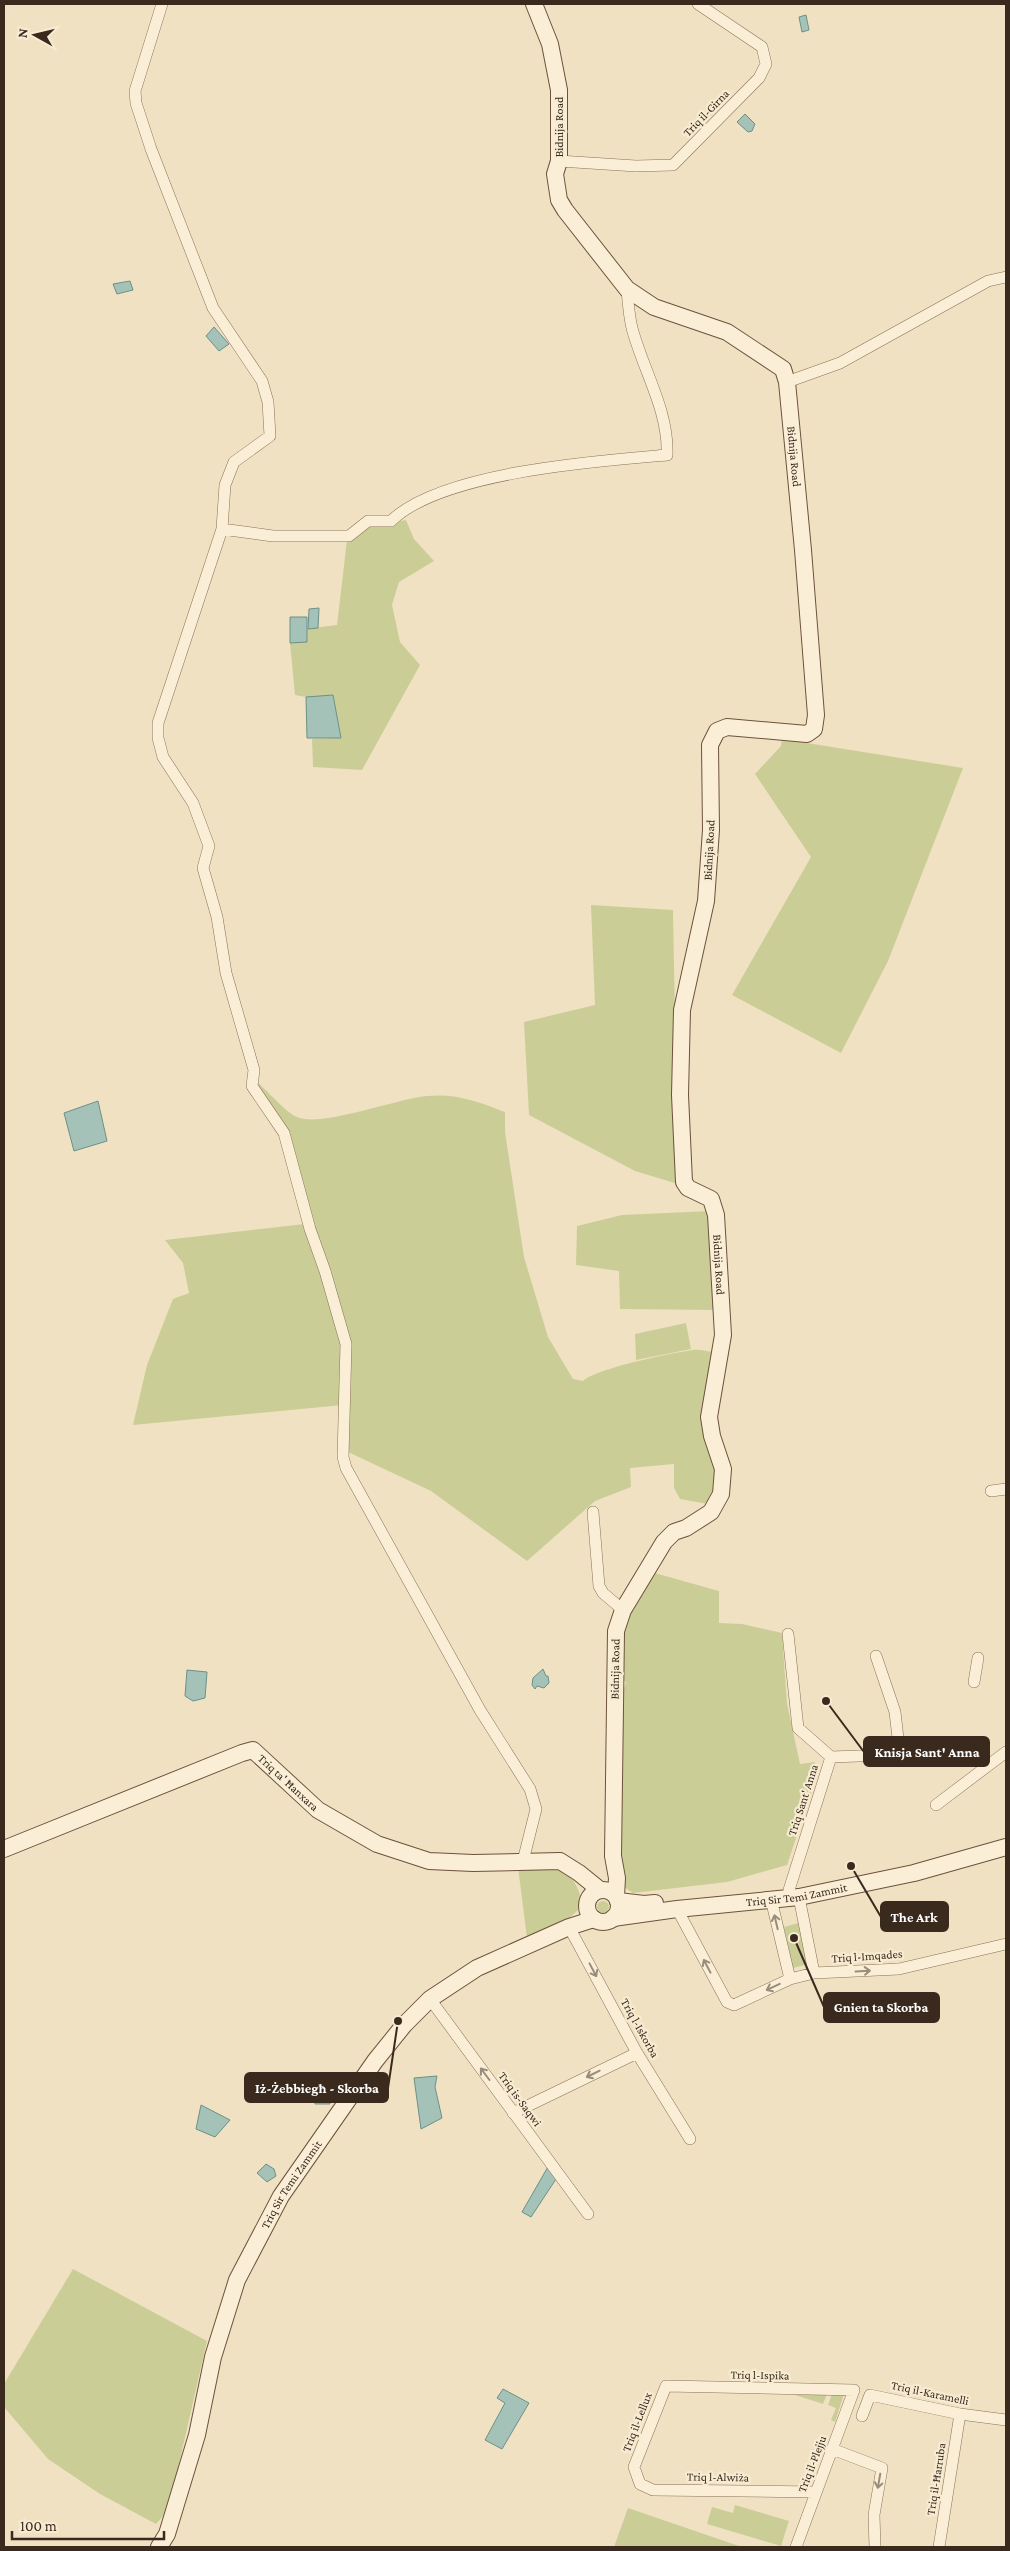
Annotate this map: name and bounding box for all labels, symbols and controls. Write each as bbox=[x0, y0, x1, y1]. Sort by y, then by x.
north arrow bbox=[10, 10, 60, 60]
text: N bbox=[14, 27, 31, 39]
street label: Triq il-Girna bbox=[680, 86, 732, 139]
street label: Bidnija Road bbox=[552, 96, 566, 157]
street label: Bidnija Road bbox=[784, 425, 804, 488]
street label: Bidnija Road bbox=[700, 819, 718, 881]
street label: Bidnija Road bbox=[710, 1234, 728, 1296]
street label: Bidnija Road bbox=[607, 1638, 623, 1699]
callout: Knisja Sant' Anna bbox=[864, 1737, 989, 1766]
text: Knisja Sant' Anna bbox=[875, 1744, 980, 1761]
street label: Triq ta' Ħanxara bbox=[255, 1751, 322, 1814]
street label: Triq Sant' Anna bbox=[785, 1762, 821, 1837]
street label: Triq Sir Temi Zammit bbox=[745, 1880, 849, 1909]
callout: The Ark bbox=[881, 1902, 948, 1931]
text: The Ark bbox=[891, 1909, 938, 1925]
one-way arrow bbox=[771, 1914, 781, 1930]
street label: Triq l-Imqades bbox=[831, 1947, 903, 1965]
one-way arrow bbox=[702, 1959, 712, 1974]
one-way arrow bbox=[588, 1963, 598, 1977]
one-way arrow bbox=[854, 1966, 870, 1975]
one-way arrow bbox=[766, 1982, 781, 1992]
callout: Gnien ta Skorba bbox=[824, 1993, 939, 2022]
street label: Triq l-Iskorba bbox=[618, 1996, 662, 2061]
text: Gnien ta Skorba bbox=[834, 1999, 928, 2015]
one-way arrow bbox=[480, 2067, 490, 2081]
street label: Triq is-Saqwi bbox=[496, 2069, 544, 2129]
one-way arrow bbox=[586, 2070, 601, 2080]
callout: Iż-Żebbiegħ - Skorba bbox=[245, 2073, 388, 2102]
text: Iż-Żebbiegħ - Skorba bbox=[255, 2080, 379, 2096]
street label: Triq Sir Temi Zammit bbox=[258, 2137, 325, 2231]
street label: Triq l-Ispika bbox=[730, 2367, 790, 2383]
street label: Triq il-Karamelli bbox=[890, 2378, 970, 2408]
street label: Triq il-Lellux bbox=[619, 2390, 655, 2454]
street label: Triq il-Plejju bbox=[795, 2433, 829, 2494]
street label: Triq il-Ħarruba bbox=[923, 2441, 949, 2516]
street label: Triq l-Alwiża bbox=[687, 2469, 750, 2485]
one-way arrow bbox=[874, 2472, 884, 2488]
scale bar bbox=[12, 2508, 165, 2540]
text: 100 m bbox=[20, 2518, 57, 2534]

